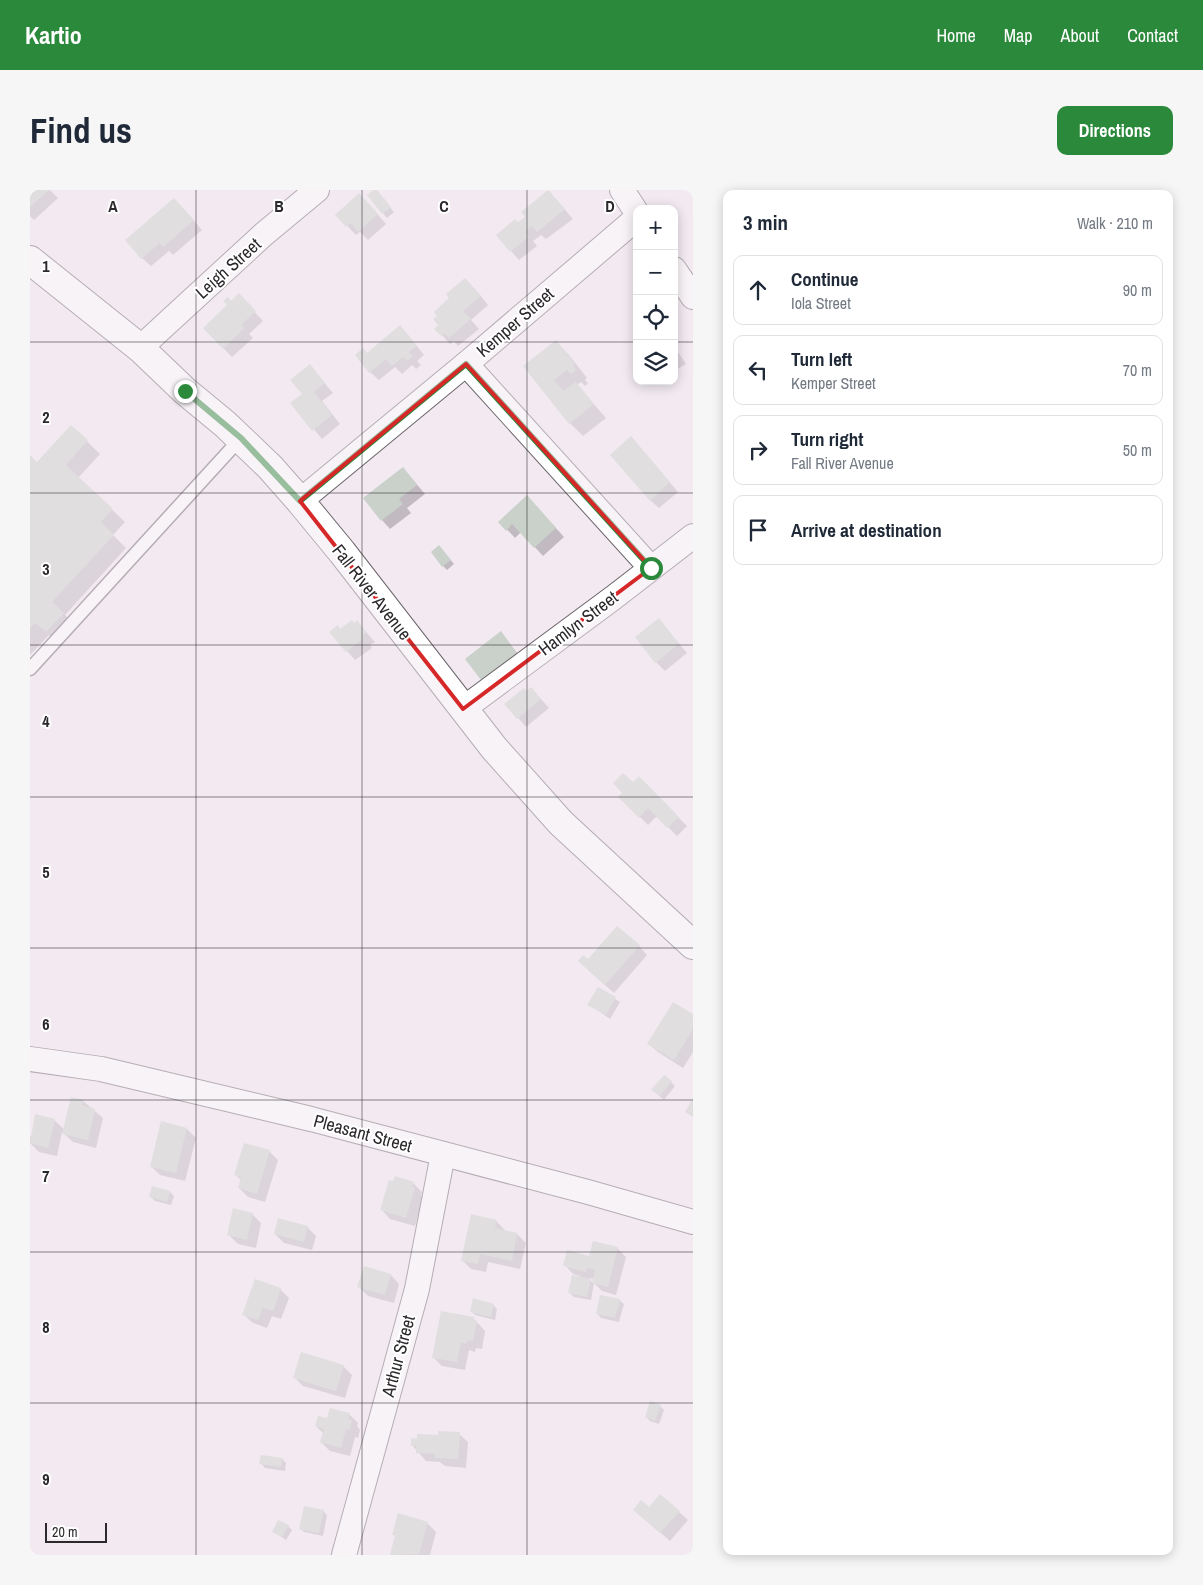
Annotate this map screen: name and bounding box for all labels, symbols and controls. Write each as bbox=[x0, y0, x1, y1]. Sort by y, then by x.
text: Kartio bbox=[25, 19, 82, 51]
text: Home bbox=[936, 23, 976, 48]
text: Map bbox=[1004, 23, 1033, 48]
text: About bbox=[1061, 23, 1099, 48]
text: Contact bbox=[1127, 23, 1178, 48]
button: Directions bbox=[1057, 106, 1173, 155]
text: Find us bbox=[30, 107, 132, 154]
text: A bbox=[108, 195, 118, 217]
text: B bbox=[274, 195, 284, 217]
text: C bbox=[439, 195, 449, 217]
text: D bbox=[605, 195, 615, 217]
map controls bbox=[633, 205, 678, 385]
button: + bbox=[633, 205, 678, 250]
text: 3 min bbox=[743, 208, 788, 237]
text: Walk · 210 m bbox=[1077, 212, 1153, 234]
street label: Leigh Street bbox=[190, 232, 266, 304]
button: − bbox=[633, 250, 678, 295]
text: 1 bbox=[42, 255, 50, 277]
text: Continue bbox=[791, 266, 859, 292]
icon: ahead bbox=[744, 276, 772, 304]
text: 90 m bbox=[1123, 279, 1152, 301]
street label: Kemper Street bbox=[471, 281, 559, 363]
text: Iola Street bbox=[791, 292, 851, 314]
button: locate bbox=[633, 295, 678, 340]
button: layers bbox=[633, 340, 678, 385]
text: Turn left bbox=[791, 346, 852, 372]
icon: left bbox=[744, 356, 772, 384]
text: 70 m bbox=[1123, 359, 1152, 381]
text: Kemper Street bbox=[791, 372, 876, 394]
route end bbox=[174, 380, 197, 403]
text: 2 bbox=[42, 406, 50, 428]
text: Turn right bbox=[791, 426, 863, 452]
icon: right bbox=[744, 436, 772, 464]
text: 50 m bbox=[1123, 439, 1152, 461]
text: Fall River Avenue bbox=[791, 452, 894, 474]
icon: arrive bbox=[744, 516, 772, 544]
text: Arrive at destination bbox=[791, 517, 942, 543]
street label: Fall River Avenue bbox=[327, 539, 417, 645]
route start bbox=[640, 557, 663, 580]
text: 3 bbox=[42, 558, 50, 580]
street label: Hamlyn Street bbox=[533, 585, 623, 661]
text: 4 bbox=[42, 710, 50, 732]
text: 5 bbox=[42, 861, 50, 883]
text: 6 bbox=[42, 1013, 50, 1035]
street label: Pleasant Street bbox=[311, 1108, 415, 1158]
text: 7 bbox=[42, 1165, 50, 1187]
street label: Arthur Street bbox=[375, 1312, 421, 1401]
text: 8 bbox=[42, 1316, 50, 1338]
text: 9 bbox=[42, 1468, 50, 1490]
scale bar bbox=[45, 1520, 108, 1543]
text: 20 m bbox=[52, 1523, 78, 1541]

